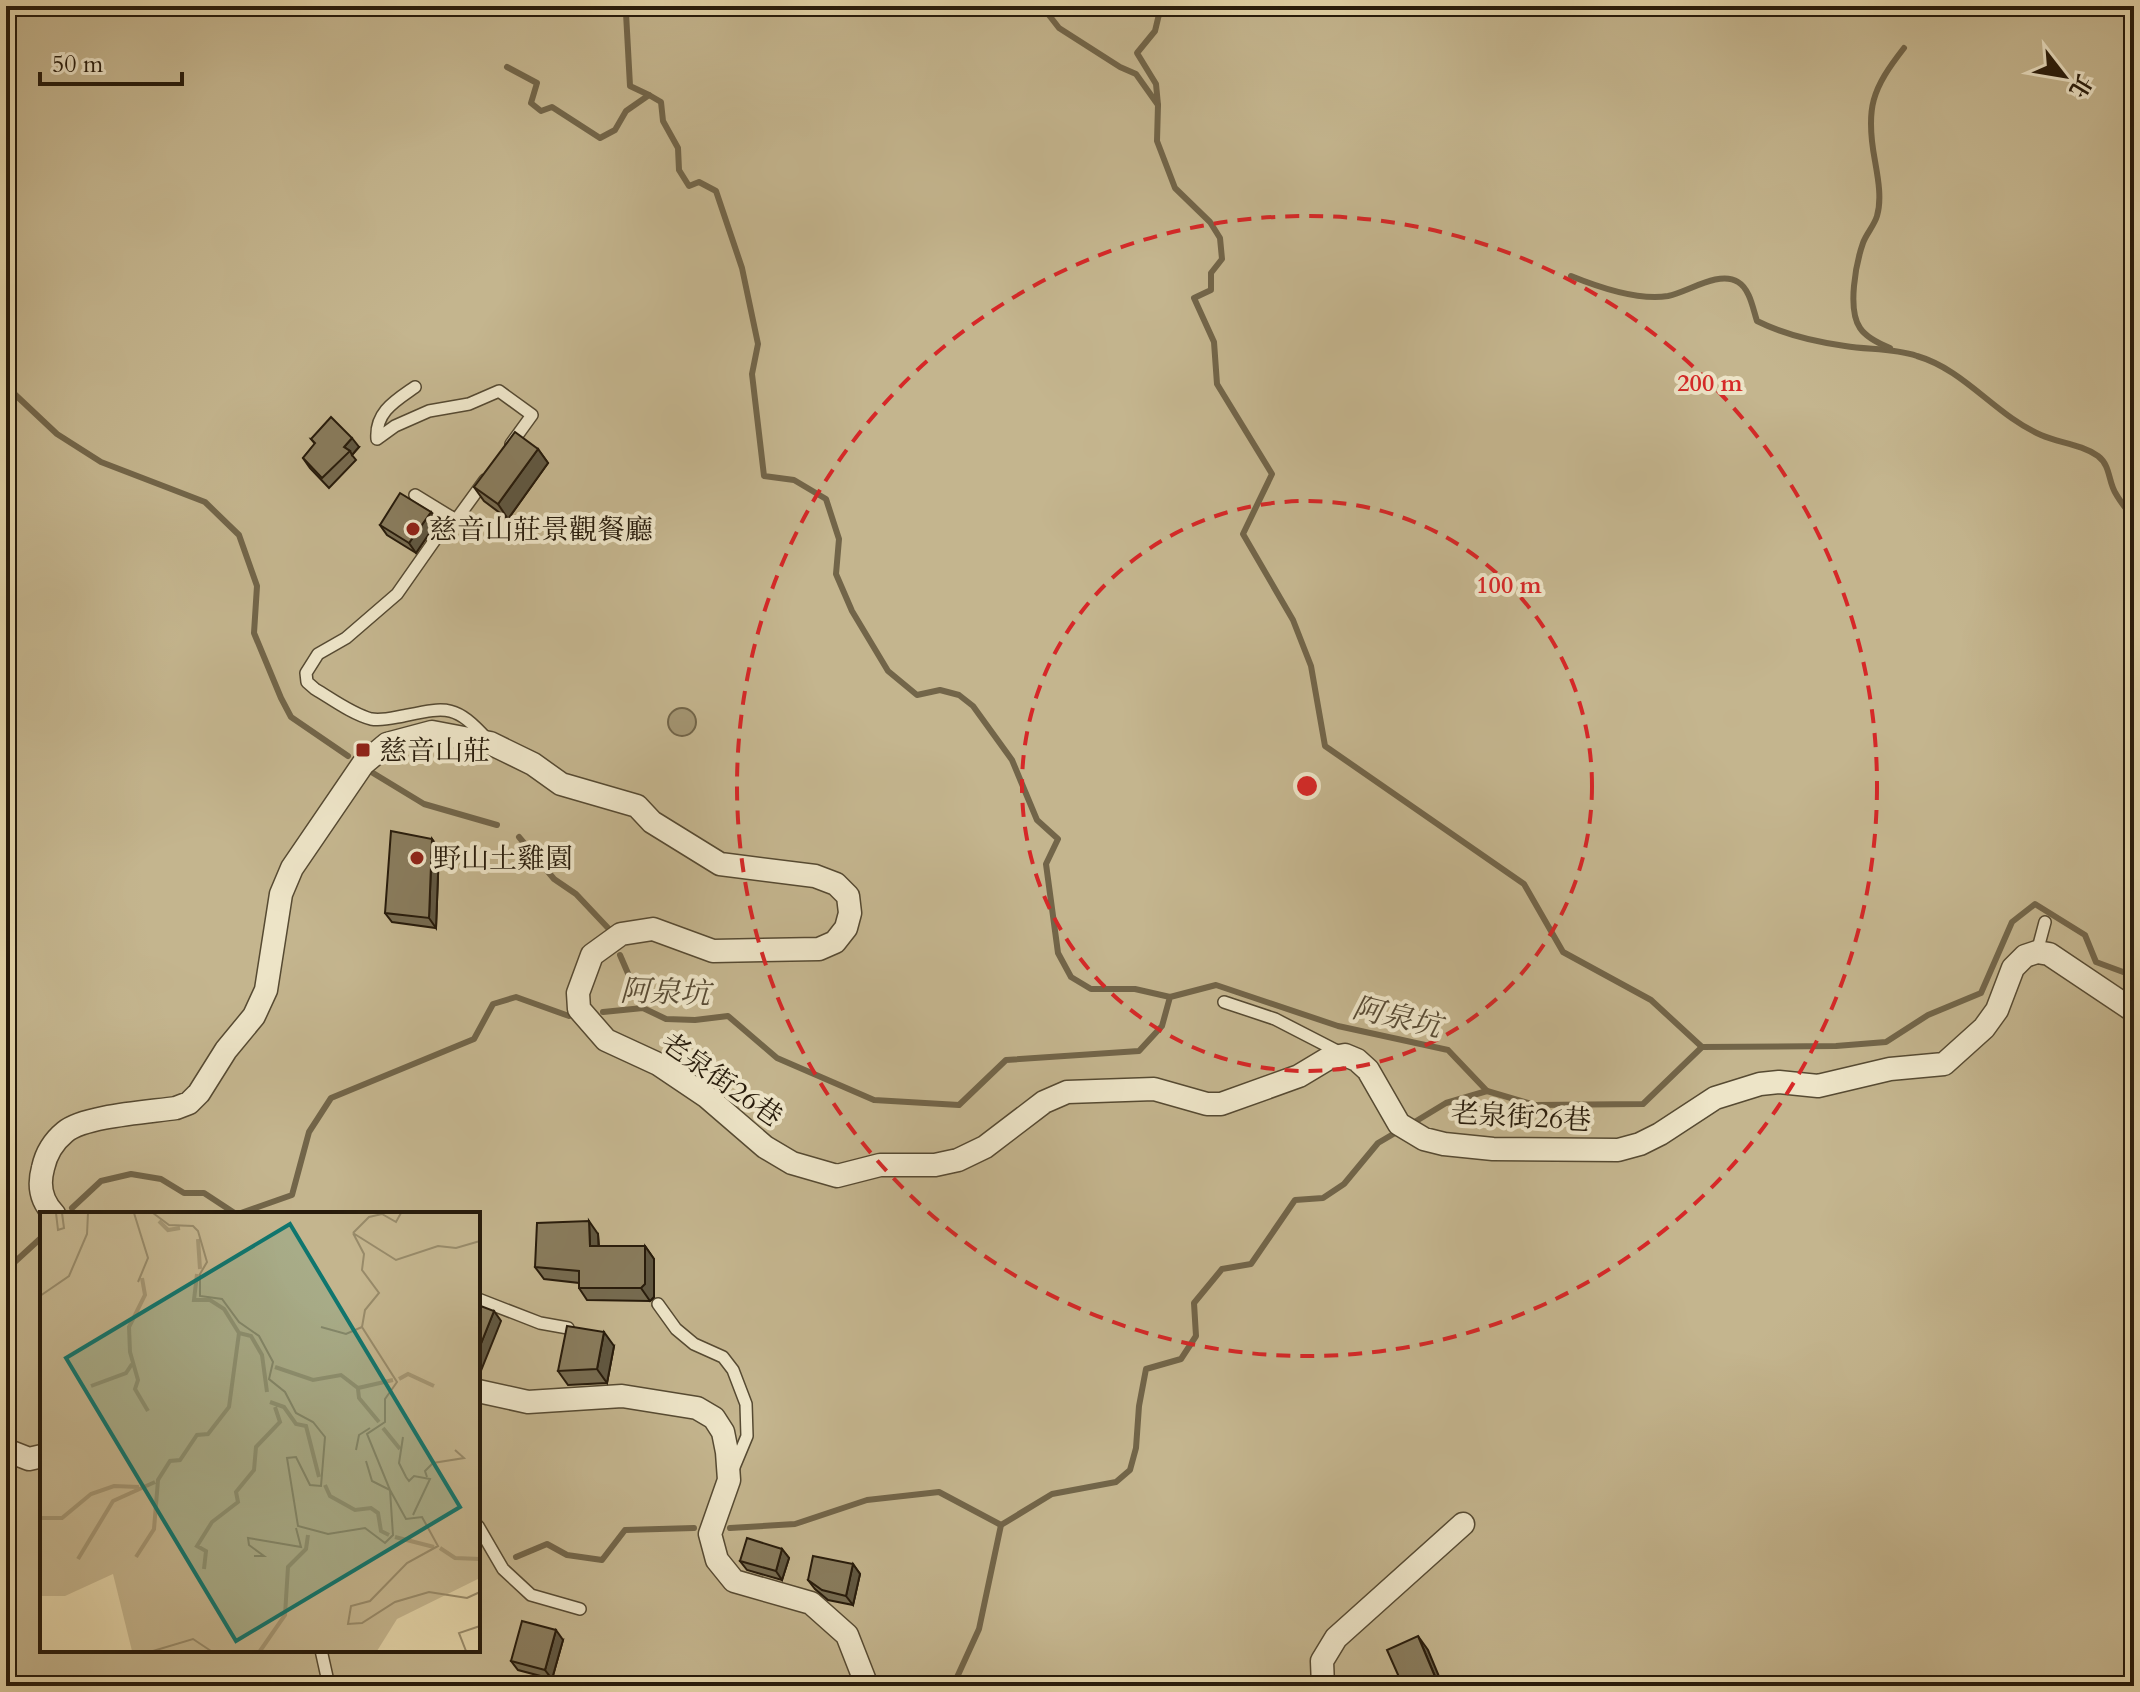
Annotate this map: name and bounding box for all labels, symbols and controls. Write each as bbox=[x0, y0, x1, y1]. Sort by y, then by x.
scale bar bbox=[40, 36, 182, 86]
north arrow bbox=[2024, 36, 2104, 116]
text: 50 m bbox=[52, 48, 104, 81]
text: 北 bbox=[2062, 69, 2099, 103]
text: 200 m bbox=[1677, 367, 1744, 400]
place label: 慈音山莊景觀餐廳 bbox=[429, 511, 653, 549]
marker: 慈音山莊景觀餐廳 bbox=[404, 520, 422, 538]
text: 100 m bbox=[1476, 569, 1543, 602]
place label: 慈音山莊 bbox=[379, 732, 491, 770]
marker: 慈音山莊 bbox=[354, 741, 372, 759]
centre of rings bbox=[1293, 772, 1321, 800]
place label: 野山土雞園 bbox=[433, 840, 573, 878]
marker: 野山土雞園 bbox=[408, 849, 426, 867]
water label: 阿泉坑 bbox=[619, 970, 715, 1015]
water label: 阿泉坑 bbox=[1348, 987, 1449, 1048]
street label: 老泉街26巷 bbox=[653, 1024, 790, 1136]
street label: 老泉街26巷 bbox=[1450, 1094, 1592, 1140]
inset map bbox=[40, 1212, 480, 1652]

